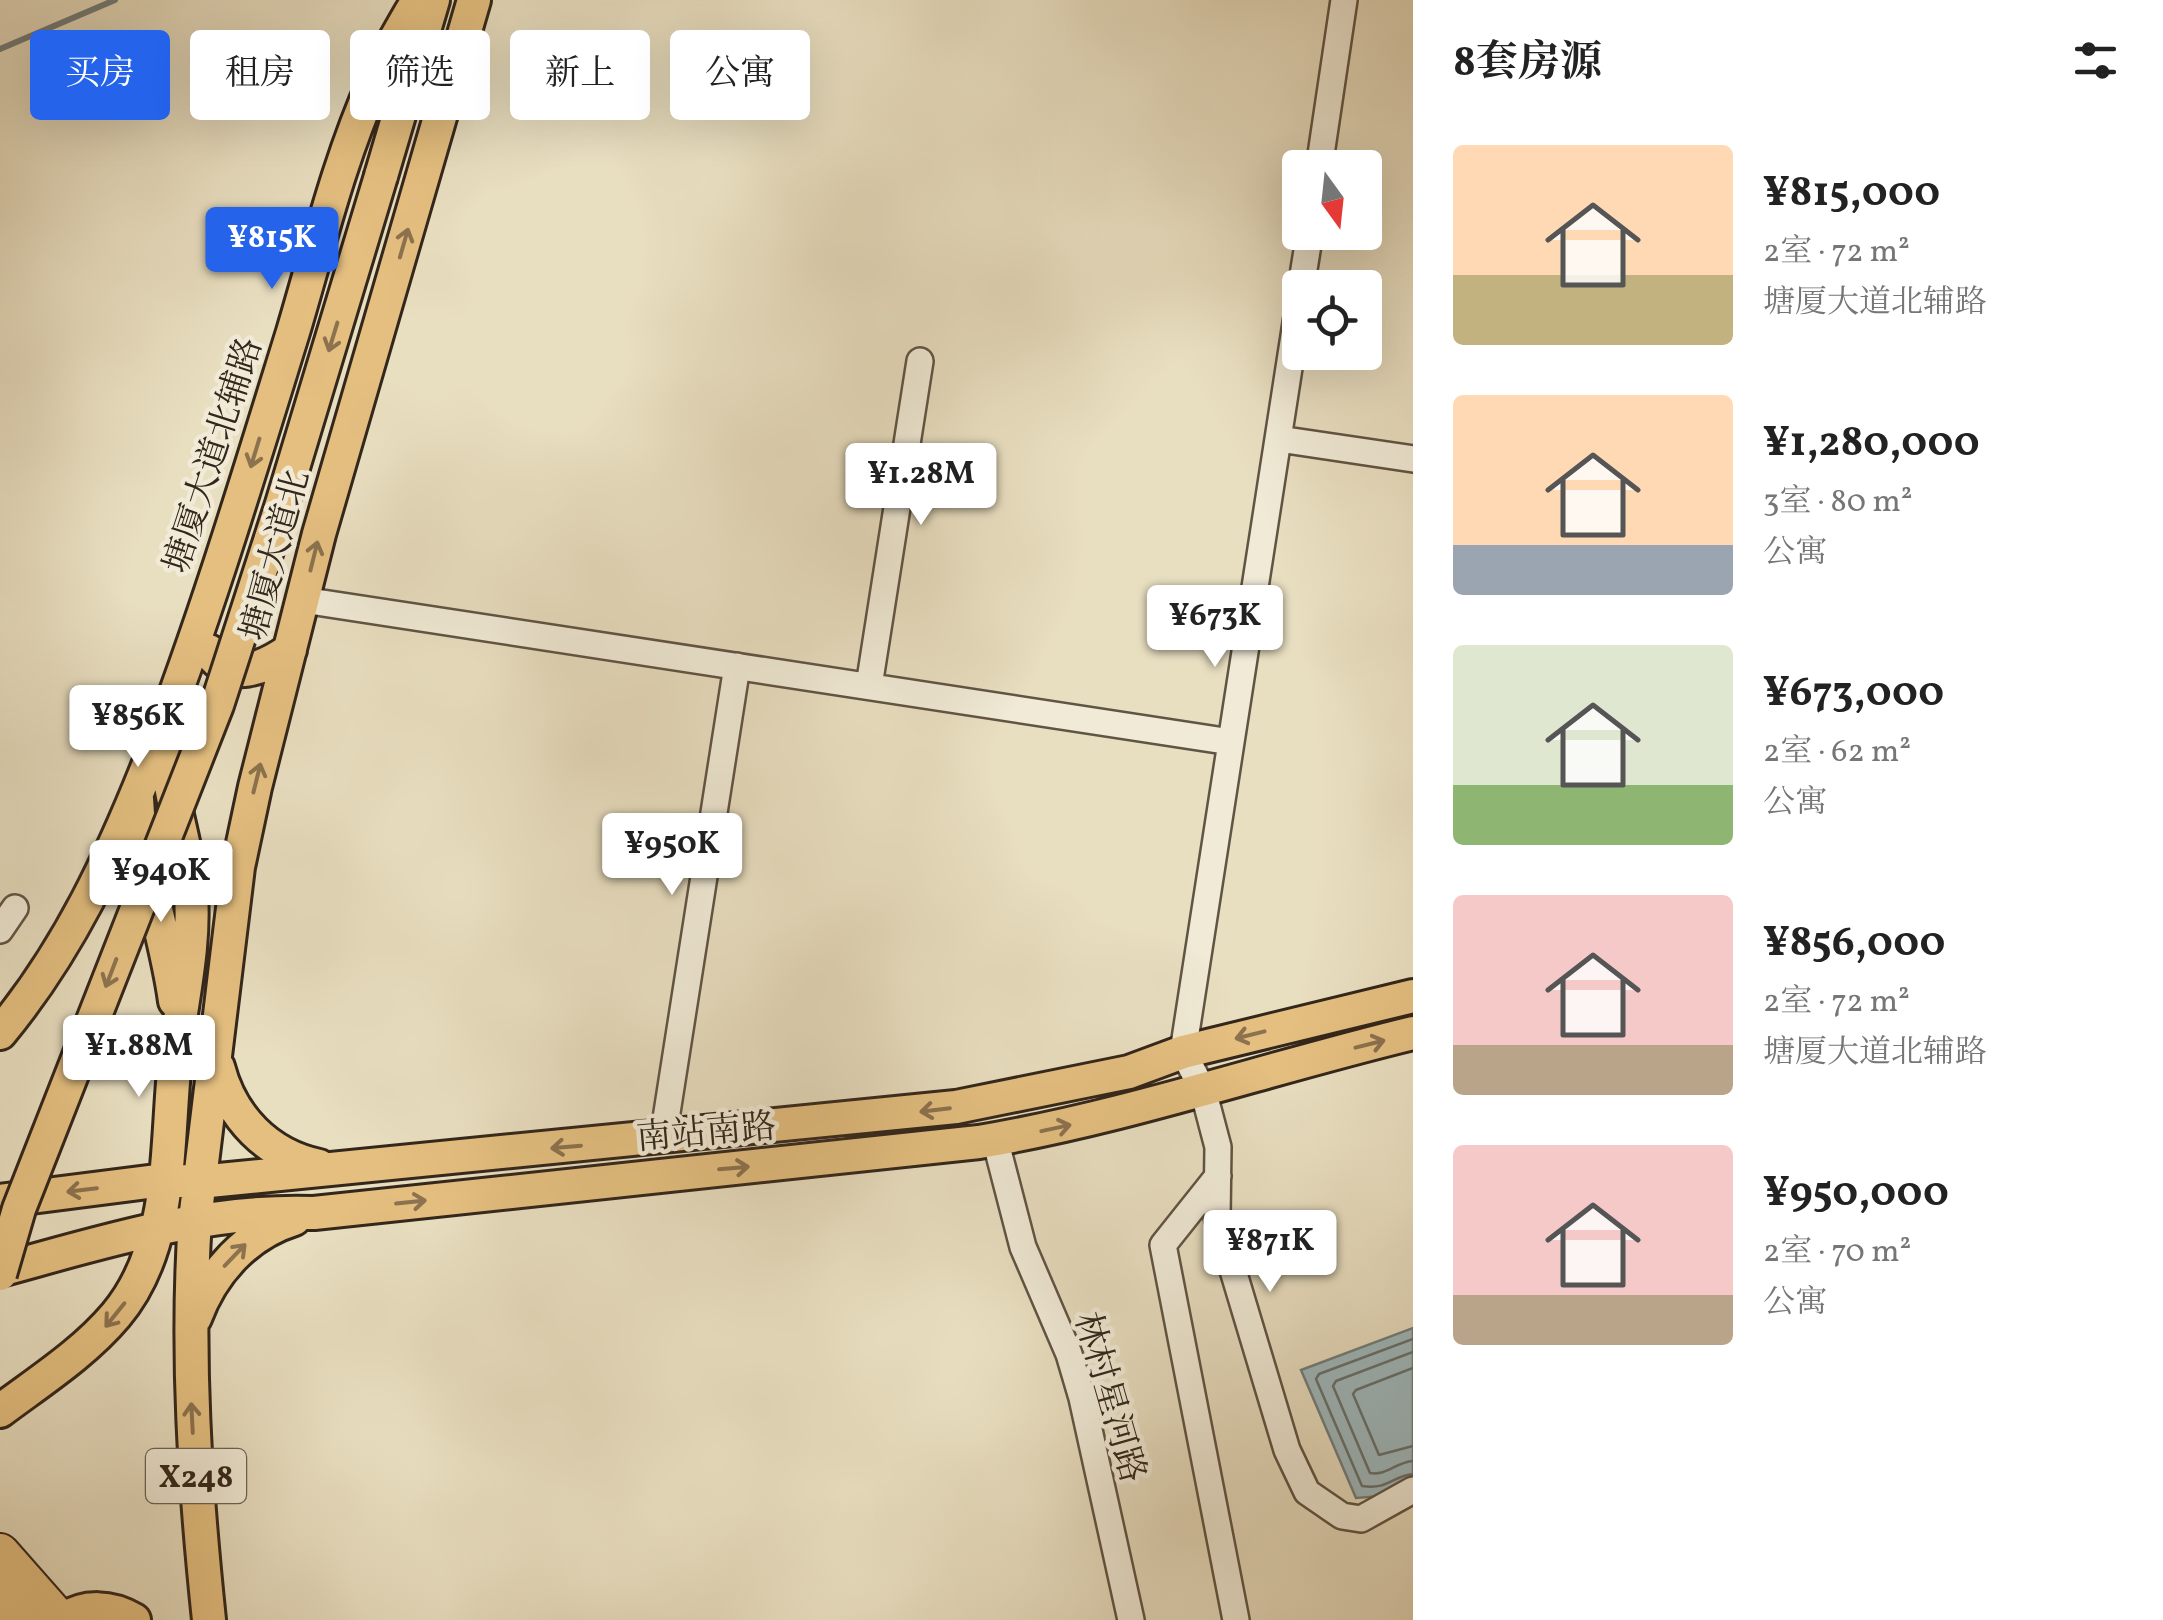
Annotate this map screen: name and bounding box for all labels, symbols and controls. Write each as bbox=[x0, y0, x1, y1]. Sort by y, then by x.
chip: 买房 bbox=[30, 30, 170, 120]
chip: 租房 bbox=[190, 30, 330, 120]
chip: 筛选 bbox=[350, 30, 490, 120]
chip: 新上 bbox=[510, 30, 650, 120]
chip: 公寓 bbox=[670, 30, 810, 120]
icon: filters bbox=[2068, 33, 2123, 88]
text: 8套房源 bbox=[1453, 35, 1602, 94]
north arrow bbox=[1282, 150, 1382, 250]
map controls bbox=[1282, 150, 1382, 370]
text: ¥815,000 bbox=[1763, 165, 1940, 224]
icon: home bbox=[1533, 185, 1653, 305]
pin: ¥815K bbox=[202, 207, 342, 292]
text: ¥815K bbox=[227, 217, 317, 261]
one-way arrow bbox=[395, 228, 414, 260]
text: 2室 · 72 m² bbox=[1763, 231, 1910, 275]
button: locate bbox=[1282, 270, 1382, 370]
text: 塘厦大道北辅路 bbox=[1763, 282, 1987, 326]
one-way arrow bbox=[323, 320, 341, 352]
street label: 塘厦大道北辅路 bbox=[154, 332, 276, 580]
text: ¥1,280,000 bbox=[1763, 415, 1980, 474]
icon: home bbox=[1533, 435, 1653, 555]
one-way arrow bbox=[245, 436, 263, 468]
pin: ¥1.28M bbox=[840, 443, 1002, 528]
text: ¥1.28M bbox=[867, 453, 975, 497]
street label: 塘厦大道北 bbox=[231, 465, 323, 647]
text: 3室 · 80 m² bbox=[1763, 481, 1913, 525]
text: 公寓 bbox=[1763, 532, 1827, 576]
one-way arrow bbox=[306, 541, 324, 573]
pin: ¥673K bbox=[1145, 585, 1285, 670]
text: ¥673K bbox=[1169, 595, 1261, 639]
text: ¥673,000 bbox=[1763, 665, 1944, 724]
pin: ¥856K bbox=[68, 685, 208, 770]
icon: home bbox=[1533, 685, 1653, 805]
text: ¥856K bbox=[91, 695, 185, 739]
text: 2室 · 62 m² bbox=[1763, 731, 1911, 775]
one-way arrow bbox=[249, 763, 268, 794]
text: 公寓 bbox=[1763, 782, 1827, 826]
pin: ¥950K bbox=[602, 813, 742, 898]
text: ¥950K bbox=[624, 823, 720, 867]
pin: ¥940K bbox=[91, 840, 231, 925]
text: ¥940K bbox=[112, 850, 210, 894]
text: ¥856,000 bbox=[1763, 915, 1945, 974]
icon: home bbox=[1533, 935, 1653, 1055]
one-way arrow bbox=[100, 958, 118, 988]
text: 2室 · 72 m² bbox=[1763, 981, 1910, 1025]
pin: ¥1.88M bbox=[58, 1015, 220, 1100]
text: ¥1.88M bbox=[85, 1025, 193, 1069]
one-way arrow bbox=[1235, 1027, 1267, 1045]
text: 塘厦大道北辅路 bbox=[1763, 1032, 1987, 1076]
one-way arrow bbox=[1353, 1034, 1385, 1052]
one-way arrow bbox=[919, 1101, 951, 1120]
street label: 南站南路 bbox=[634, 1104, 778, 1164]
one-way arrow bbox=[1039, 1118, 1071, 1136]
one-way arrow bbox=[550, 1138, 582, 1157]
one-way arrow bbox=[717, 1159, 750, 1178]
text: ¥950,000 bbox=[1763, 1165, 1949, 1224]
one-way arrow bbox=[67, 1181, 99, 1200]
icon: home bbox=[1533, 1185, 1653, 1305]
one-way arrow bbox=[394, 1192, 426, 1211]
pin: ¥871K bbox=[1200, 1210, 1340, 1295]
text: ¥871K bbox=[1226, 1220, 1315, 1264]
text: 2室 · 70 m² bbox=[1763, 1231, 1911, 1275]
one-way arrow bbox=[223, 1243, 247, 1267]
text: 公寓 bbox=[1763, 1282, 1827, 1326]
one-way arrow bbox=[104, 1301, 126, 1327]
street label: 林村星河路 bbox=[1061, 1307, 1155, 1489]
one-way arrow bbox=[182, 1403, 201, 1435]
road number: X248 bbox=[146, 1449, 246, 1503]

